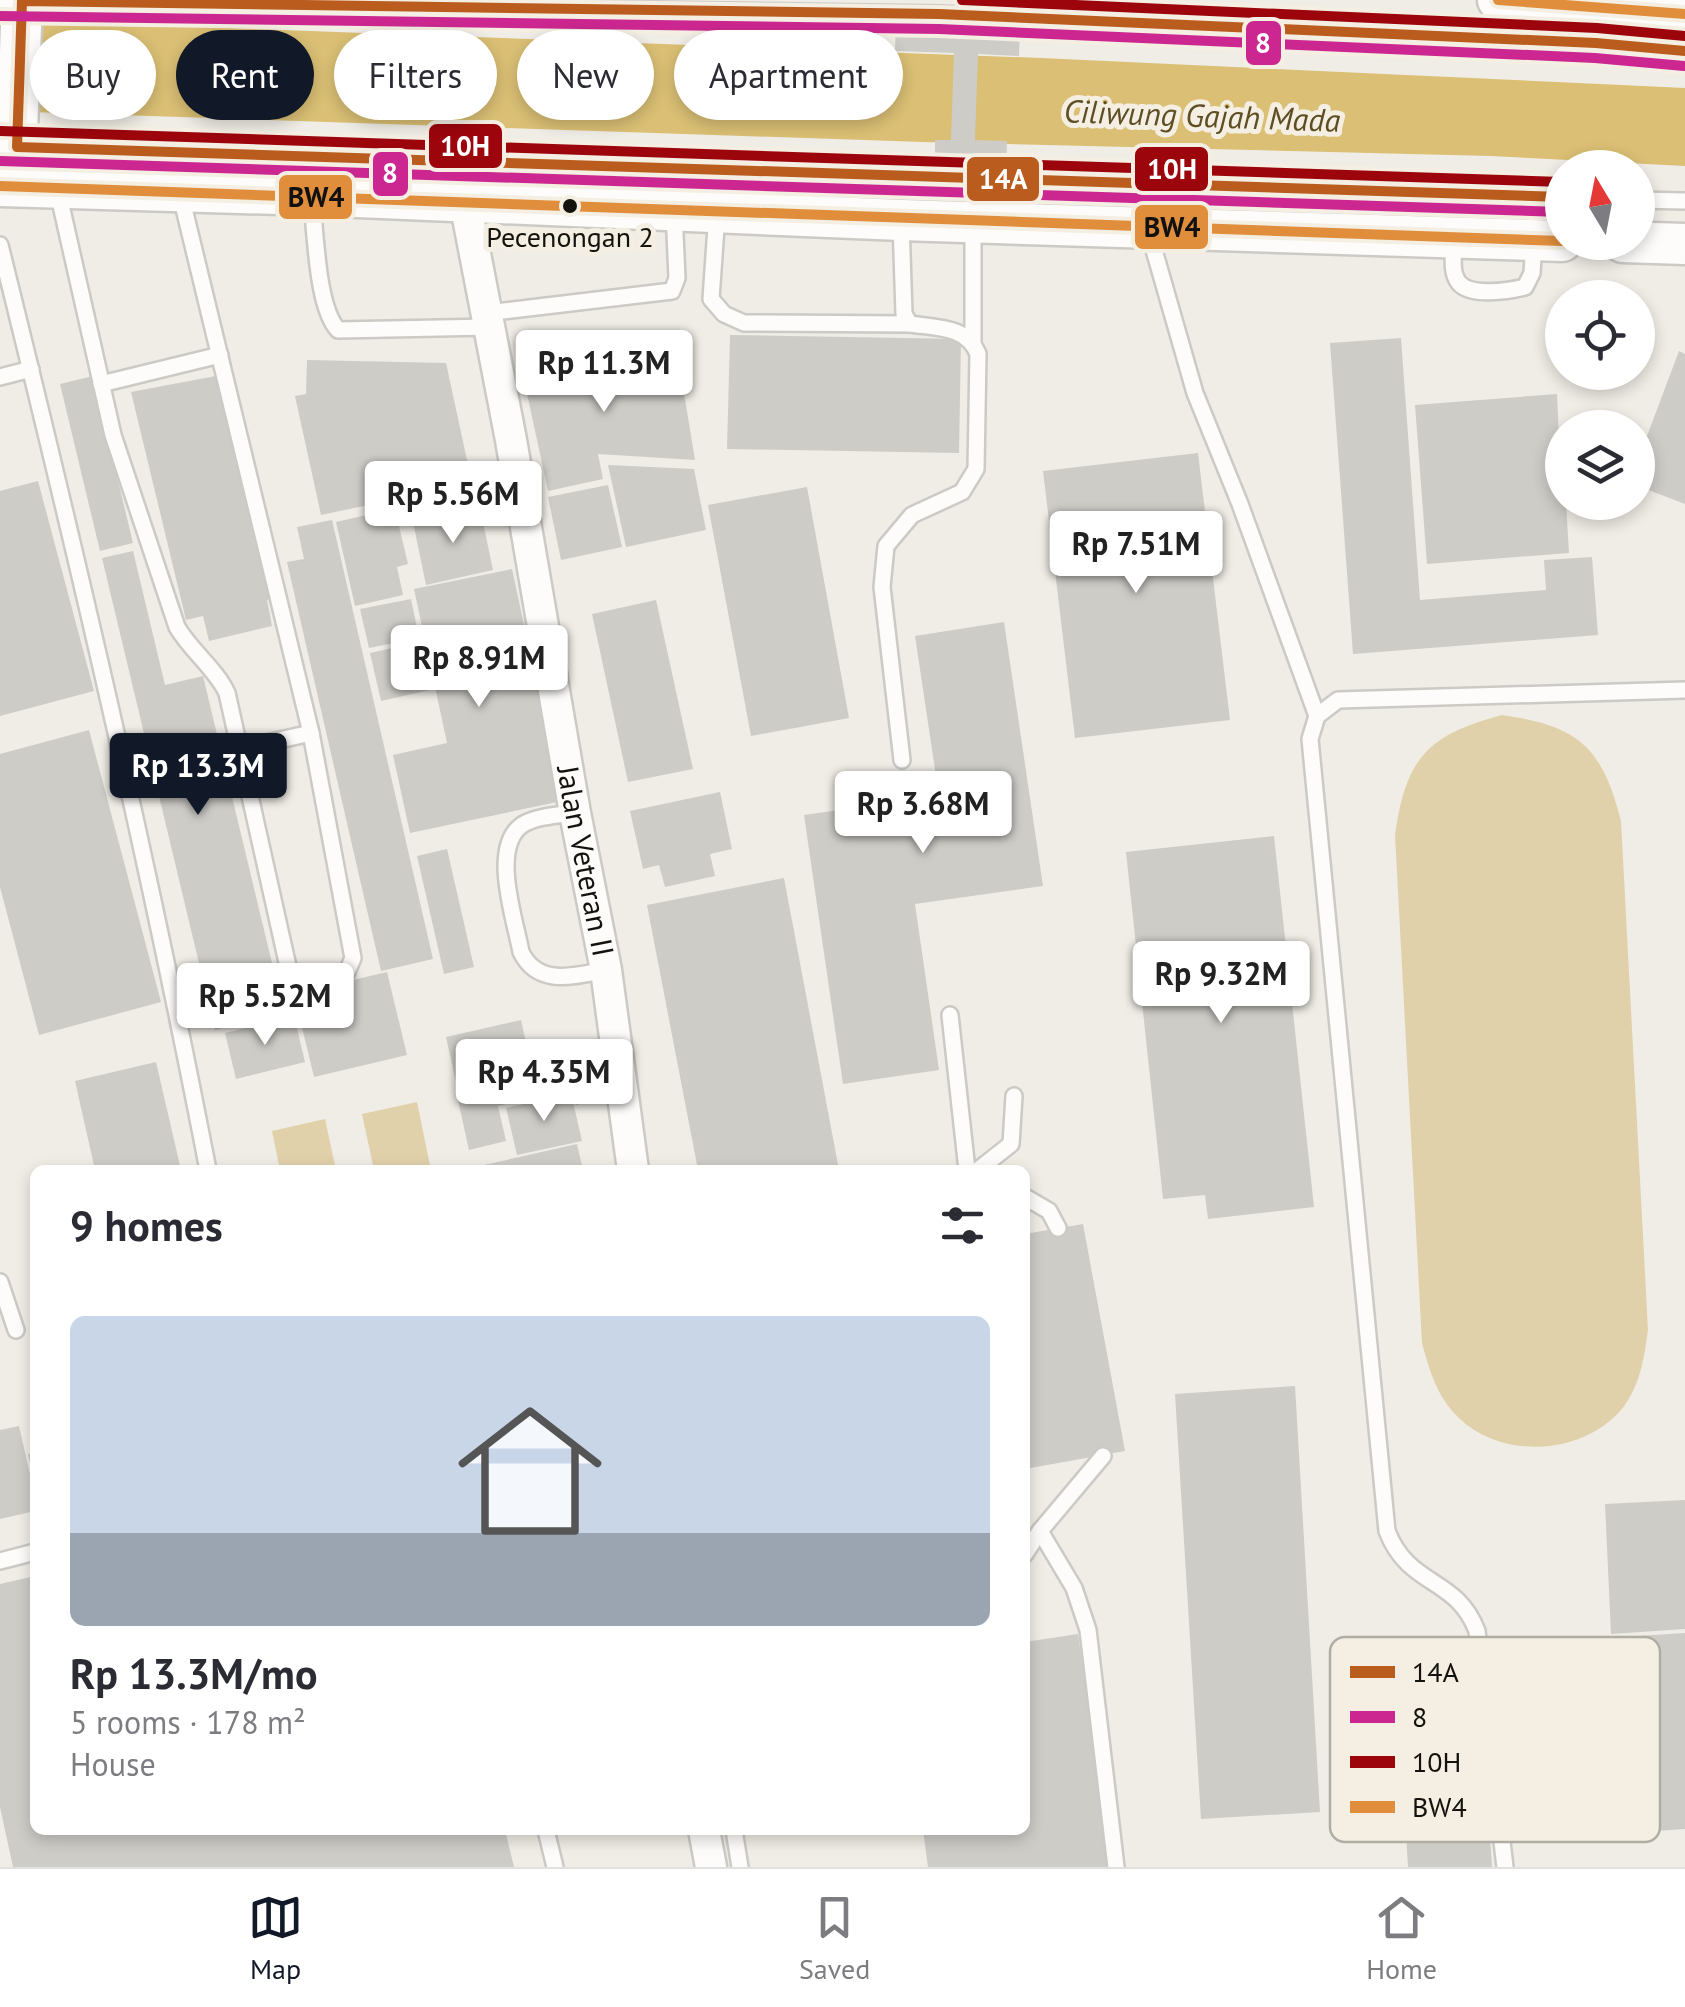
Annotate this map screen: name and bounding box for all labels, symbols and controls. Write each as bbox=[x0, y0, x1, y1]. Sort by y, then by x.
line badge: 8 bbox=[1244, 19, 1283, 67]
text: 8 bbox=[1255, 24, 1271, 61]
chip: Buy bbox=[30, 30, 156, 120]
chip: Rent bbox=[176, 30, 314, 120]
chip: Filters bbox=[334, 30, 497, 120]
chip: New bbox=[517, 30, 654, 120]
chip: Apartment bbox=[674, 30, 903, 120]
water label: Ciliwung Gajah Mada bbox=[1063, 89, 1341, 141]
line badge: 10H bbox=[427, 122, 504, 170]
text: 10H bbox=[440, 127, 490, 164]
line badge: 10H bbox=[1133, 145, 1210, 193]
line badge: 8 bbox=[371, 150, 410, 198]
text: 10H bbox=[1147, 150, 1197, 187]
north arrow bbox=[1545, 150, 1655, 260]
map controls bbox=[1545, 150, 1655, 520]
text: 8 bbox=[382, 154, 398, 191]
line badge: 14A bbox=[965, 155, 1041, 203]
text: 14A bbox=[979, 160, 1027, 197]
line badge: BW4 bbox=[277, 173, 354, 221]
text: BW4 bbox=[288, 178, 344, 215]
marker: Pecenongan 2 bbox=[560, 196, 580, 216]
line badge: BW4 bbox=[1133, 203, 1210, 251]
text: BW4 bbox=[1144, 208, 1200, 245]
place label: Pecenongan 2 bbox=[486, 218, 654, 255]
button: locate bbox=[1545, 280, 1655, 390]
pin: Rp 11.3M bbox=[501, 330, 707, 415]
text: Rp 11.3M bbox=[538, 341, 670, 383]
button: layers bbox=[1545, 410, 1655, 520]
pin: Rp 5.56M bbox=[350, 461, 556, 546]
text: Rp 5.56M bbox=[387, 472, 519, 514]
pin: Rp 7.51M bbox=[1033, 511, 1239, 596]
text: Rp 7.51M bbox=[1072, 522, 1200, 564]
pin: Rp 8.91M bbox=[376, 625, 582, 710]
text: Rp 8.91M bbox=[413, 636, 545, 678]
pin: Rp 13.3M bbox=[95, 733, 301, 818]
text: Rp 13.3M bbox=[132, 744, 264, 786]
street label: Jalan Veteran II bbox=[549, 761, 624, 960]
pin: Rp 3.68M bbox=[820, 771, 1026, 856]
text: Rp 3.68M bbox=[857, 782, 989, 824]
pin: Rp 9.32M bbox=[1118, 941, 1324, 1026]
text: Rp 9.32M bbox=[1155, 952, 1287, 994]
pin: Rp 5.52M bbox=[162, 963, 368, 1048]
text: Rp 5.52M bbox=[199, 974, 331, 1016]
pin: Rp 4.35M bbox=[441, 1039, 647, 1124]
text: Rp 4.35M bbox=[478, 1050, 610, 1092]
text: 9 homes bbox=[70, 1198, 223, 1253]
icon: filters bbox=[935, 1198, 990, 1253]
icon: home bbox=[440, 1381, 620, 1561]
legend bbox=[1330, 1637, 1660, 1842]
text: Rp 13.3M/mo bbox=[70, 1646, 317, 1701]
text: 14A bbox=[1412, 1653, 1460, 1690]
text: 8 bbox=[1412, 1698, 1427, 1735]
text: 5 rooms · 178 m² bbox=[70, 1701, 306, 1743]
text: House bbox=[70, 1743, 156, 1785]
text: 10H bbox=[1412, 1743, 1461, 1780]
text: BW4 bbox=[1412, 1788, 1467, 1825]
tab: Map bbox=[248, 1890, 303, 1987]
tab: Saved bbox=[799, 1890, 870, 1987]
tab: Home bbox=[1366, 1890, 1437, 1987]

